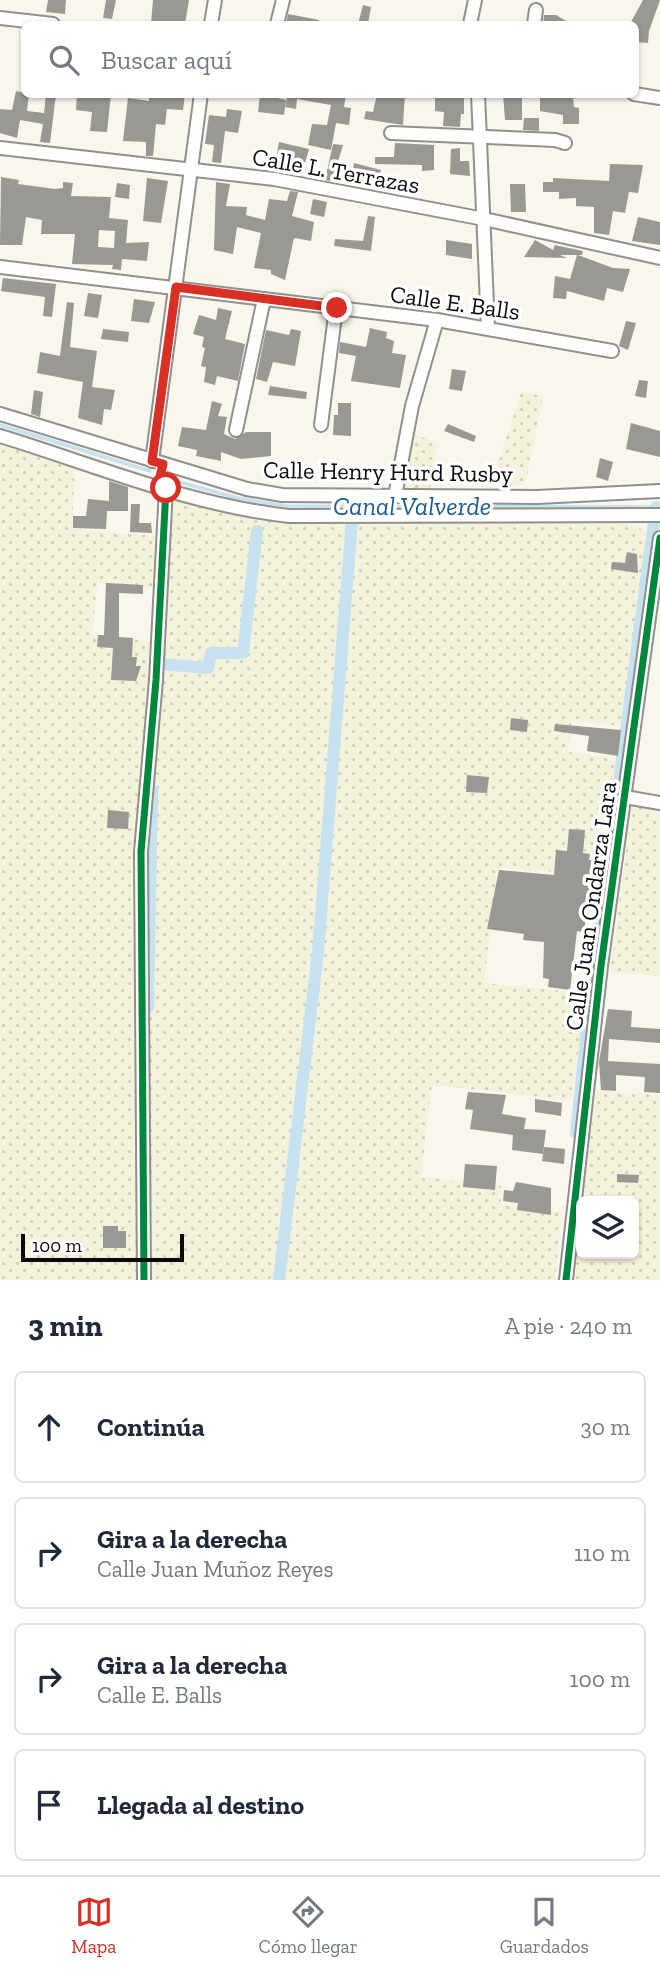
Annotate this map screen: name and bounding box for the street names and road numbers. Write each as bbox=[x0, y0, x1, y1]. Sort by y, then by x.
street label: Calle L. Terrazas bbox=[250, 142, 422, 199]
street label: Calle E. Balls bbox=[388, 279, 522, 326]
street label: Calle Henry Hurd Rusby bbox=[263, 455, 514, 488]
street label: Calle Juan Ondarza Lara bbox=[559, 779, 622, 1032]

